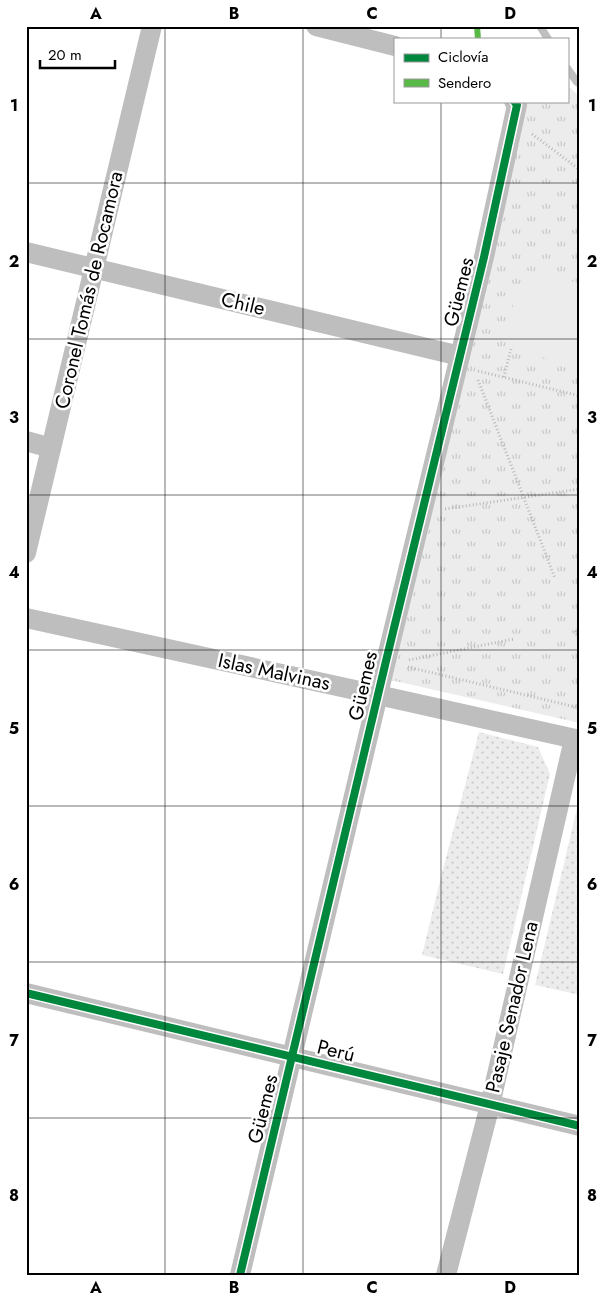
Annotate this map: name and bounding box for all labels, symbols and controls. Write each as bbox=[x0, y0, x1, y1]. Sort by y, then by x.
text: A bbox=[89, 2, 102, 25]
text: B bbox=[229, 2, 239, 25]
text: C bbox=[366, 2, 378, 25]
text: D bbox=[504, 2, 516, 25]
scale bar bbox=[40, 38, 115, 70]
legend bbox=[394, 38, 568, 102]
text: 20 m bbox=[48, 44, 82, 66]
text: Ciclovía bbox=[438, 46, 488, 68]
text: Sendero bbox=[438, 72, 491, 94]
text: 1 bbox=[10, 94, 18, 117]
text: 1 bbox=[588, 94, 596, 117]
street label: Coronel Tomás de Rocamora bbox=[48, 168, 130, 412]
text: 2 bbox=[9, 250, 19, 273]
text: 2 bbox=[587, 250, 597, 273]
street label: Güemes bbox=[436, 254, 482, 330]
street label: Chile bbox=[218, 285, 268, 323]
text: 3 bbox=[9, 406, 19, 429]
text: 3 bbox=[587, 406, 597, 429]
text: 4 bbox=[8, 561, 20, 584]
text: 4 bbox=[586, 561, 598, 584]
street label: Islas Malvinas bbox=[215, 646, 333, 698]
street label: Güemes bbox=[341, 649, 385, 723]
text: 5 bbox=[9, 717, 19, 740]
text: 5 bbox=[587, 717, 597, 740]
text: 6 bbox=[9, 873, 19, 896]
text: 6 bbox=[587, 873, 597, 896]
street label: Pasaje Senador Lena bbox=[478, 919, 546, 1095]
text: 7 bbox=[9, 1029, 19, 1052]
text: 7 bbox=[587, 1029, 597, 1052]
street label: Perú bbox=[314, 1032, 358, 1070]
street label: Güemes bbox=[240, 1071, 286, 1147]
text: 8 bbox=[9, 1184, 19, 1207]
text: 8 bbox=[587, 1184, 597, 1207]
text: A bbox=[89, 1276, 102, 1299]
text: B bbox=[229, 1276, 239, 1299]
text: C bbox=[366, 1276, 378, 1299]
text: D bbox=[504, 1276, 516, 1299]

